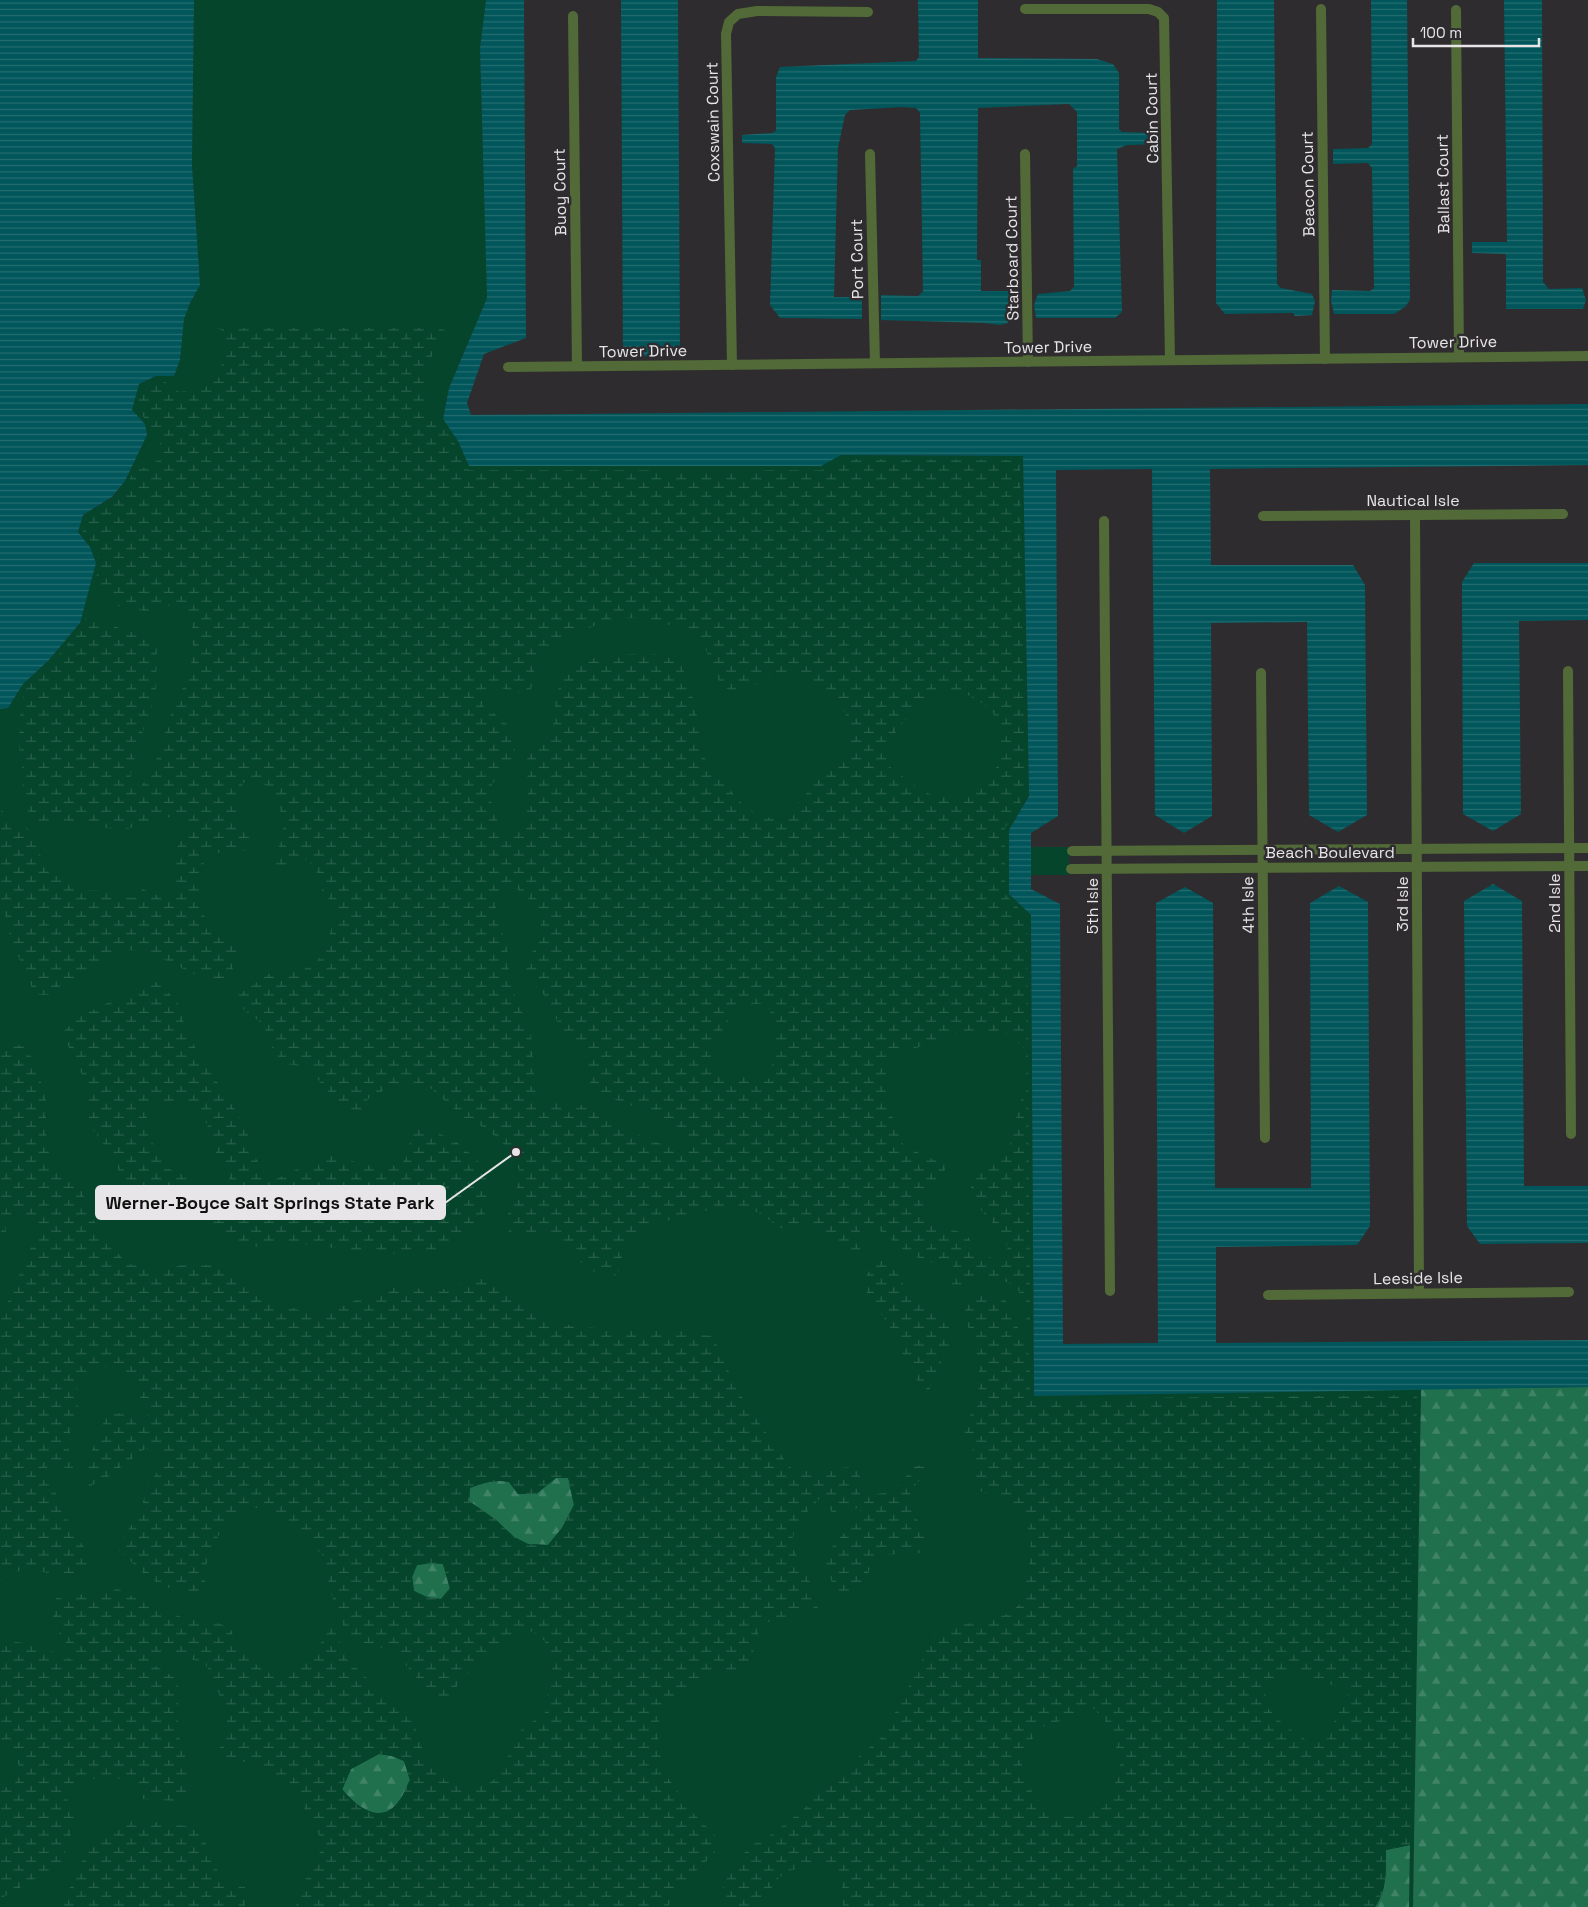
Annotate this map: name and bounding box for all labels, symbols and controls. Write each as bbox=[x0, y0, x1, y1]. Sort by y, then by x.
scale bar bbox=[1413, 15, 1539, 47]
text: 100 m bbox=[1420, 23, 1462, 42]
street label: Coxswain Court bbox=[701, 62, 725, 182]
street label: Cabin Court bbox=[1141, 72, 1163, 164]
street label: Beacon Court bbox=[1297, 131, 1319, 237]
street label: Ballast Court bbox=[1432, 134, 1454, 234]
street label: Buoy Court bbox=[549, 148, 571, 236]
street label: Starboard Court bbox=[1000, 195, 1024, 321]
street label: Port Court bbox=[846, 219, 868, 299]
street label: Tower Drive bbox=[1409, 331, 1497, 353]
street label: Tower Drive bbox=[1004, 336, 1092, 358]
street label: Tower Drive bbox=[599, 340, 687, 362]
street label: Nautical Isle bbox=[1366, 490, 1460, 511]
street label: Beach Boulevard bbox=[1265, 842, 1395, 863]
street label: 2nd Isle bbox=[1544, 873, 1565, 933]
street label: 4th Isle bbox=[1237, 876, 1259, 934]
street label: 3rd Isle bbox=[1392, 876, 1413, 932]
street label: 5th Isle bbox=[1082, 878, 1103, 934]
callout: Werner-Boyce Salt Springs State Park bbox=[96, 1186, 445, 1219]
text: Werner-Boyce Salt Springs State Park bbox=[105, 1191, 435, 1214]
street label: Leeside Isle bbox=[1373, 1267, 1463, 1289]

